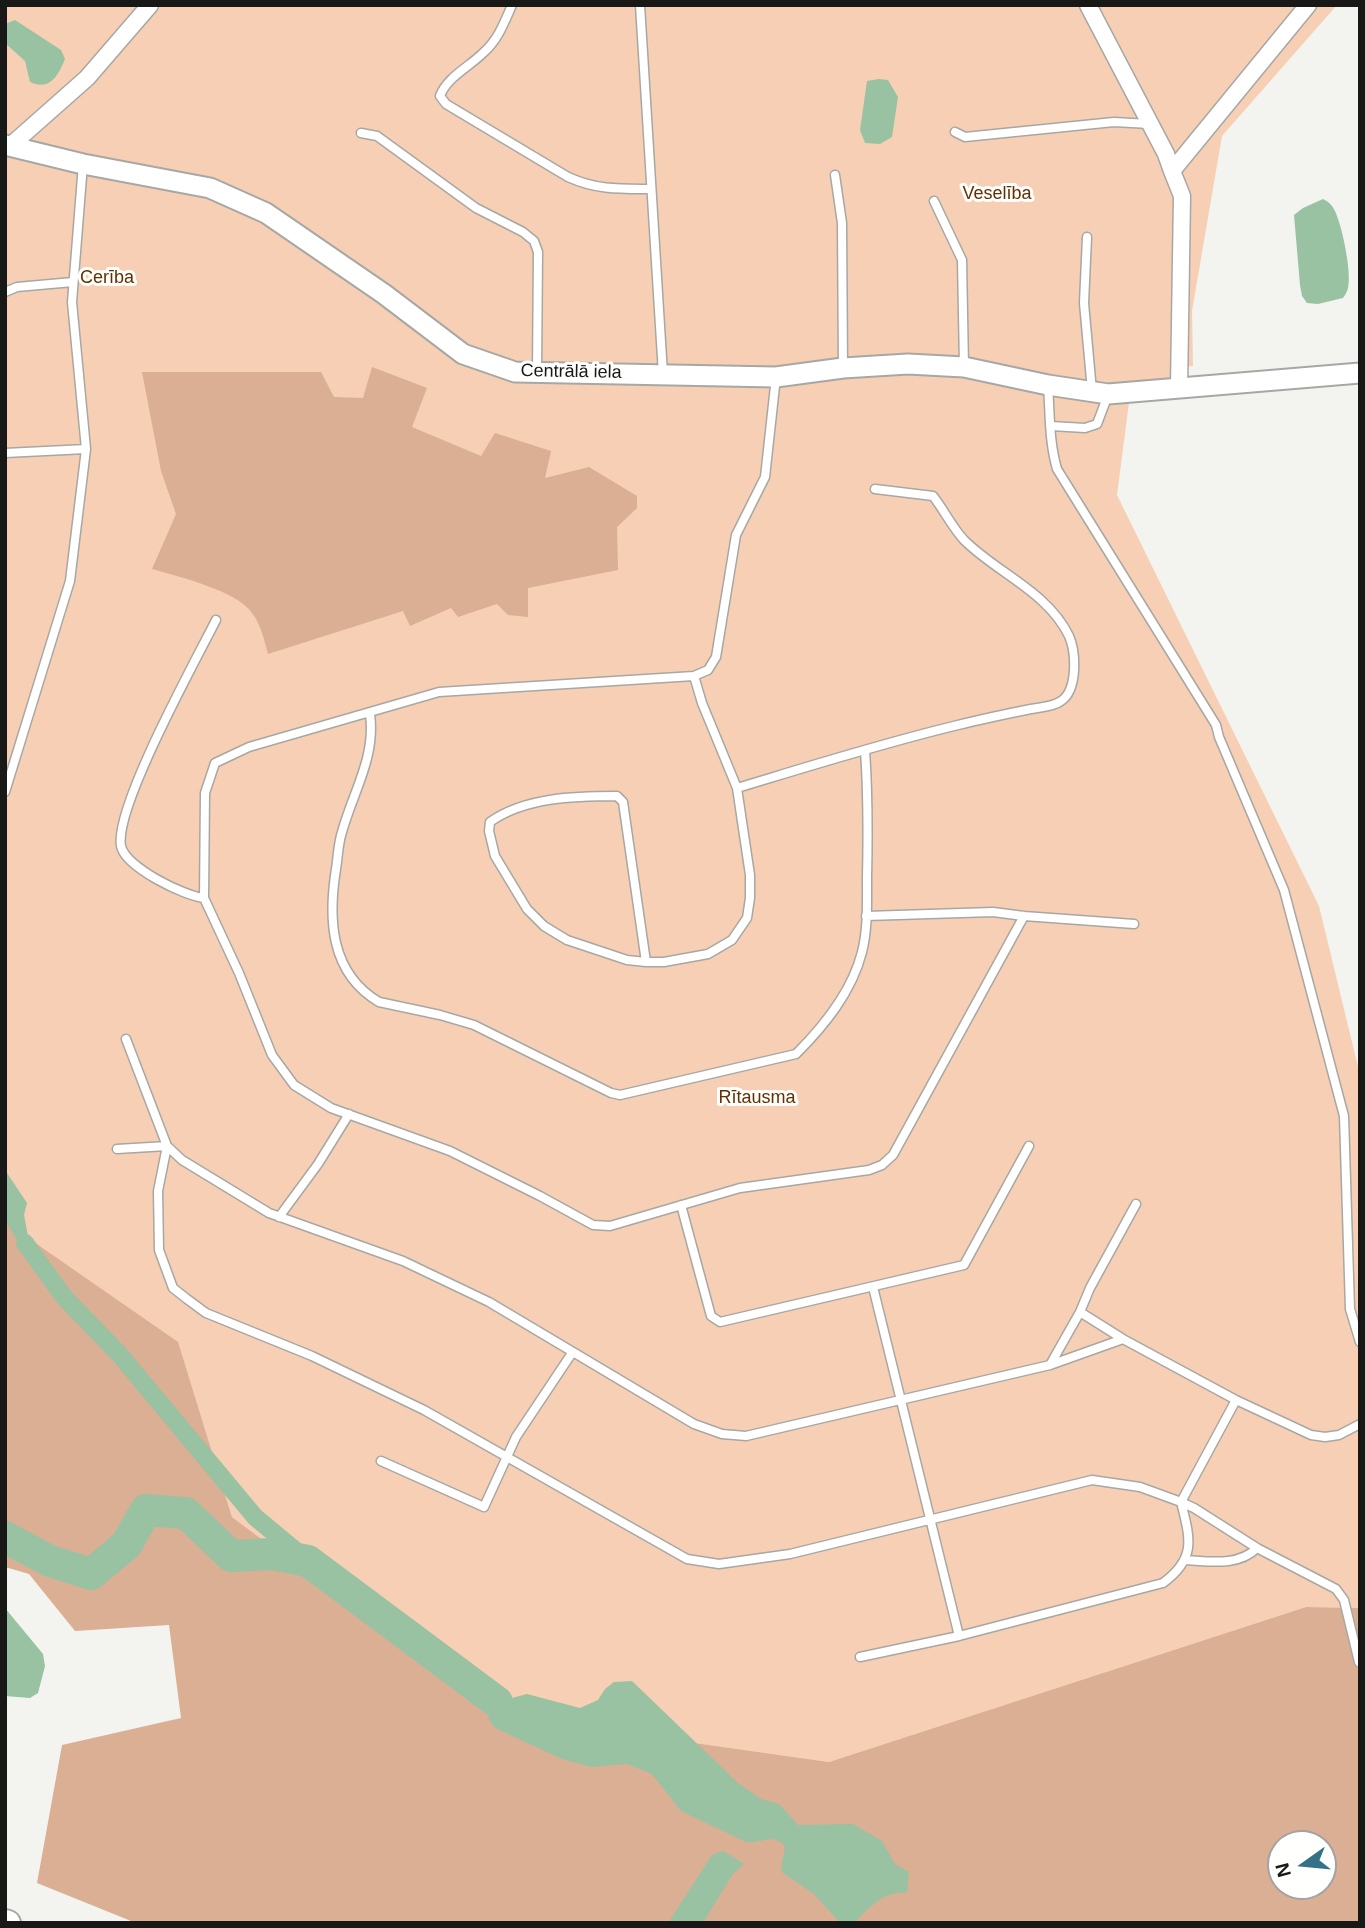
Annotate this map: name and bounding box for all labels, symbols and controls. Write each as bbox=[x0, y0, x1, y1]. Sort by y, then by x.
park label: Veselība bbox=[962, 183, 1032, 205]
park label: Cerība bbox=[80, 267, 134, 289]
street label: Centrālā iela bbox=[520, 360, 622, 384]
park label: Rītausma bbox=[718, 1087, 796, 1109]
north arrow bbox=[1267, 1830, 1337, 1900]
text: N bbox=[1271, 1861, 1295, 1879]

